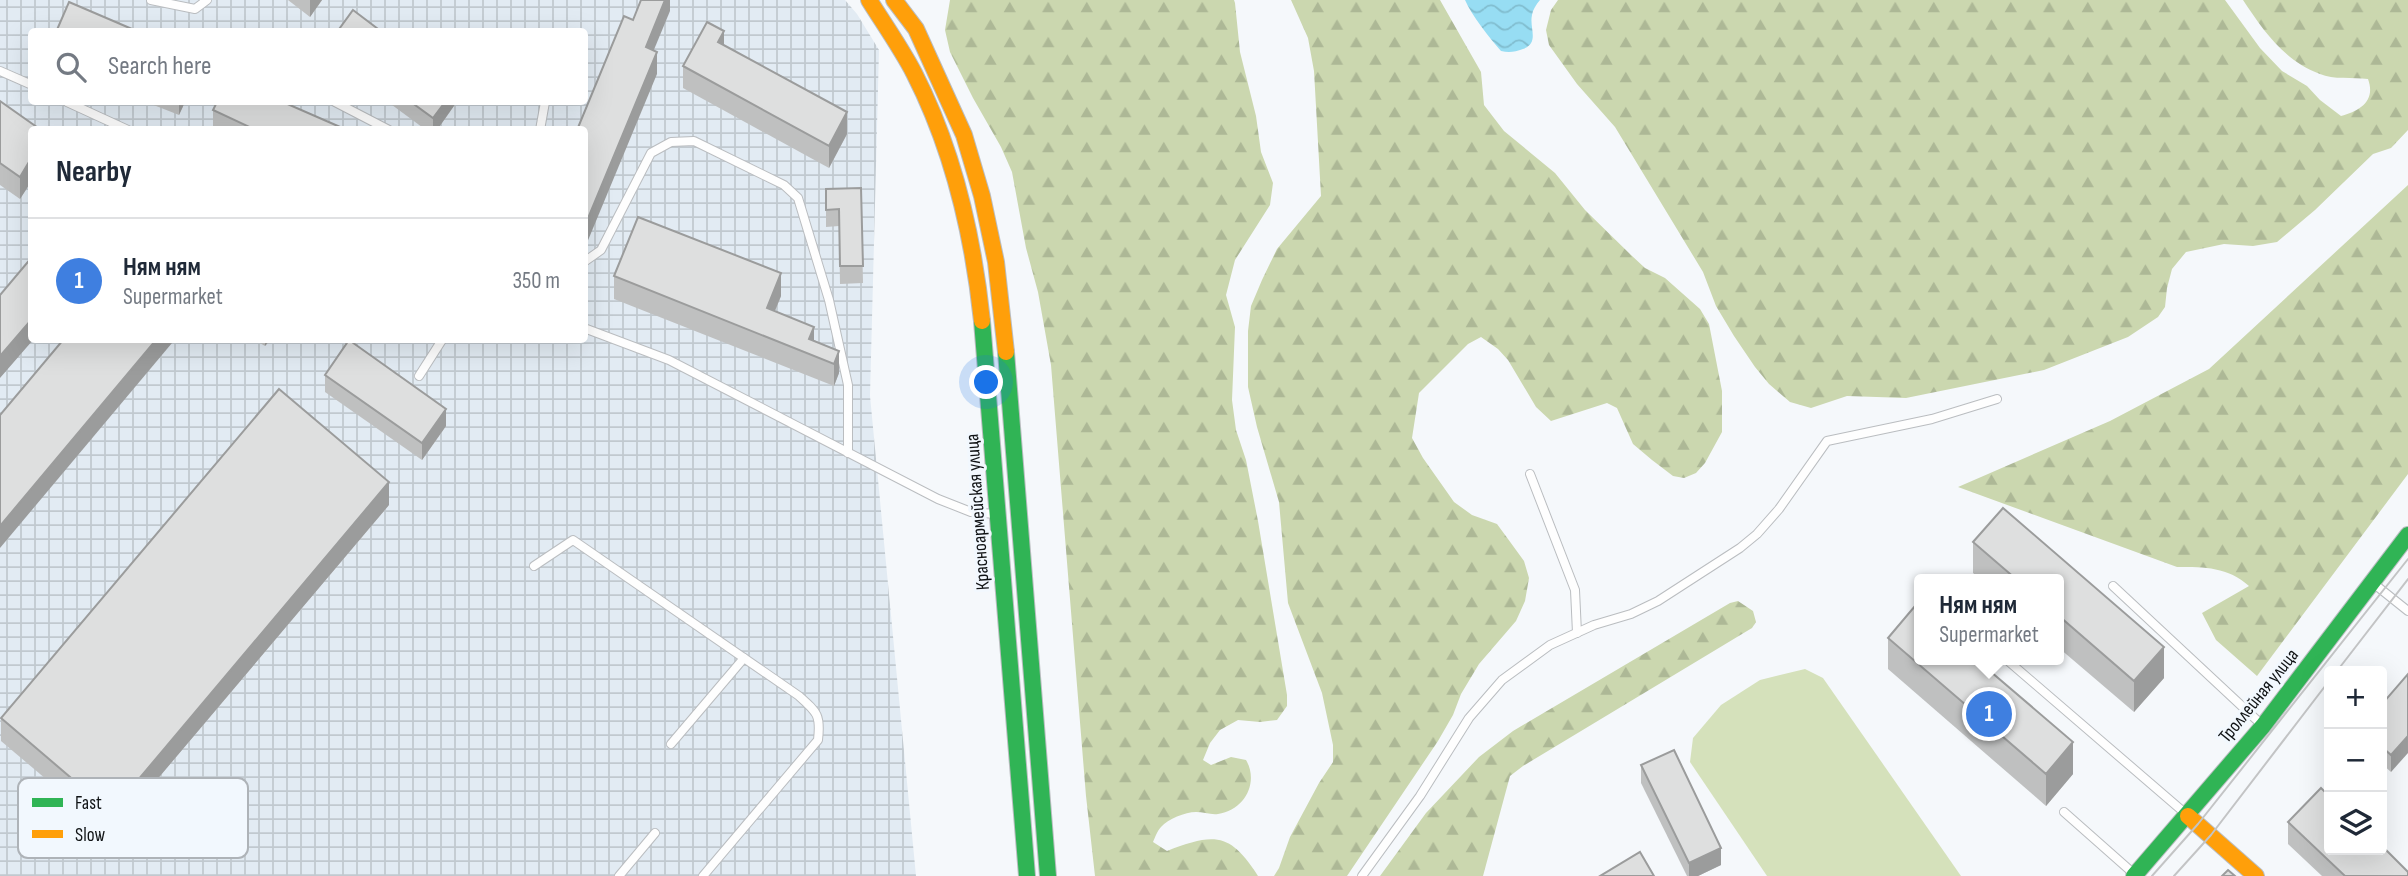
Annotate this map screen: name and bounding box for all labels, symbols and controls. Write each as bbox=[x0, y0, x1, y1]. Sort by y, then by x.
search box bbox=[28, 28, 588, 105]
icon: search bbox=[52, 48, 90, 86]
text: Search here bbox=[108, 51, 211, 82]
text: Nearby bbox=[56, 154, 132, 190]
text: Ням ням bbox=[123, 252, 201, 283]
text: 1 bbox=[74, 267, 84, 295]
text: 350 m bbox=[512, 267, 560, 295]
text: Supermarket bbox=[123, 283, 223, 311]
your location bbox=[969, 365, 1003, 399]
street label: Красноармейская улица bbox=[961, 433, 995, 591]
popup bbox=[1914, 574, 2064, 665]
text: Ням ням bbox=[1939, 590, 2017, 621]
text: Supermarket bbox=[1939, 621, 2039, 649]
street label: Троллейная улица bbox=[2214, 644, 2304, 748]
map controls bbox=[2324, 666, 2387, 855]
button: + bbox=[2324, 666, 2387, 729]
pin: 1 bbox=[1966, 688, 2012, 740]
button: − bbox=[2324, 729, 2387, 792]
legend bbox=[18, 778, 248, 858]
text: Fast bbox=[75, 792, 102, 815]
button: layers bbox=[2324, 792, 2387, 855]
text: Slow bbox=[75, 824, 105, 847]

